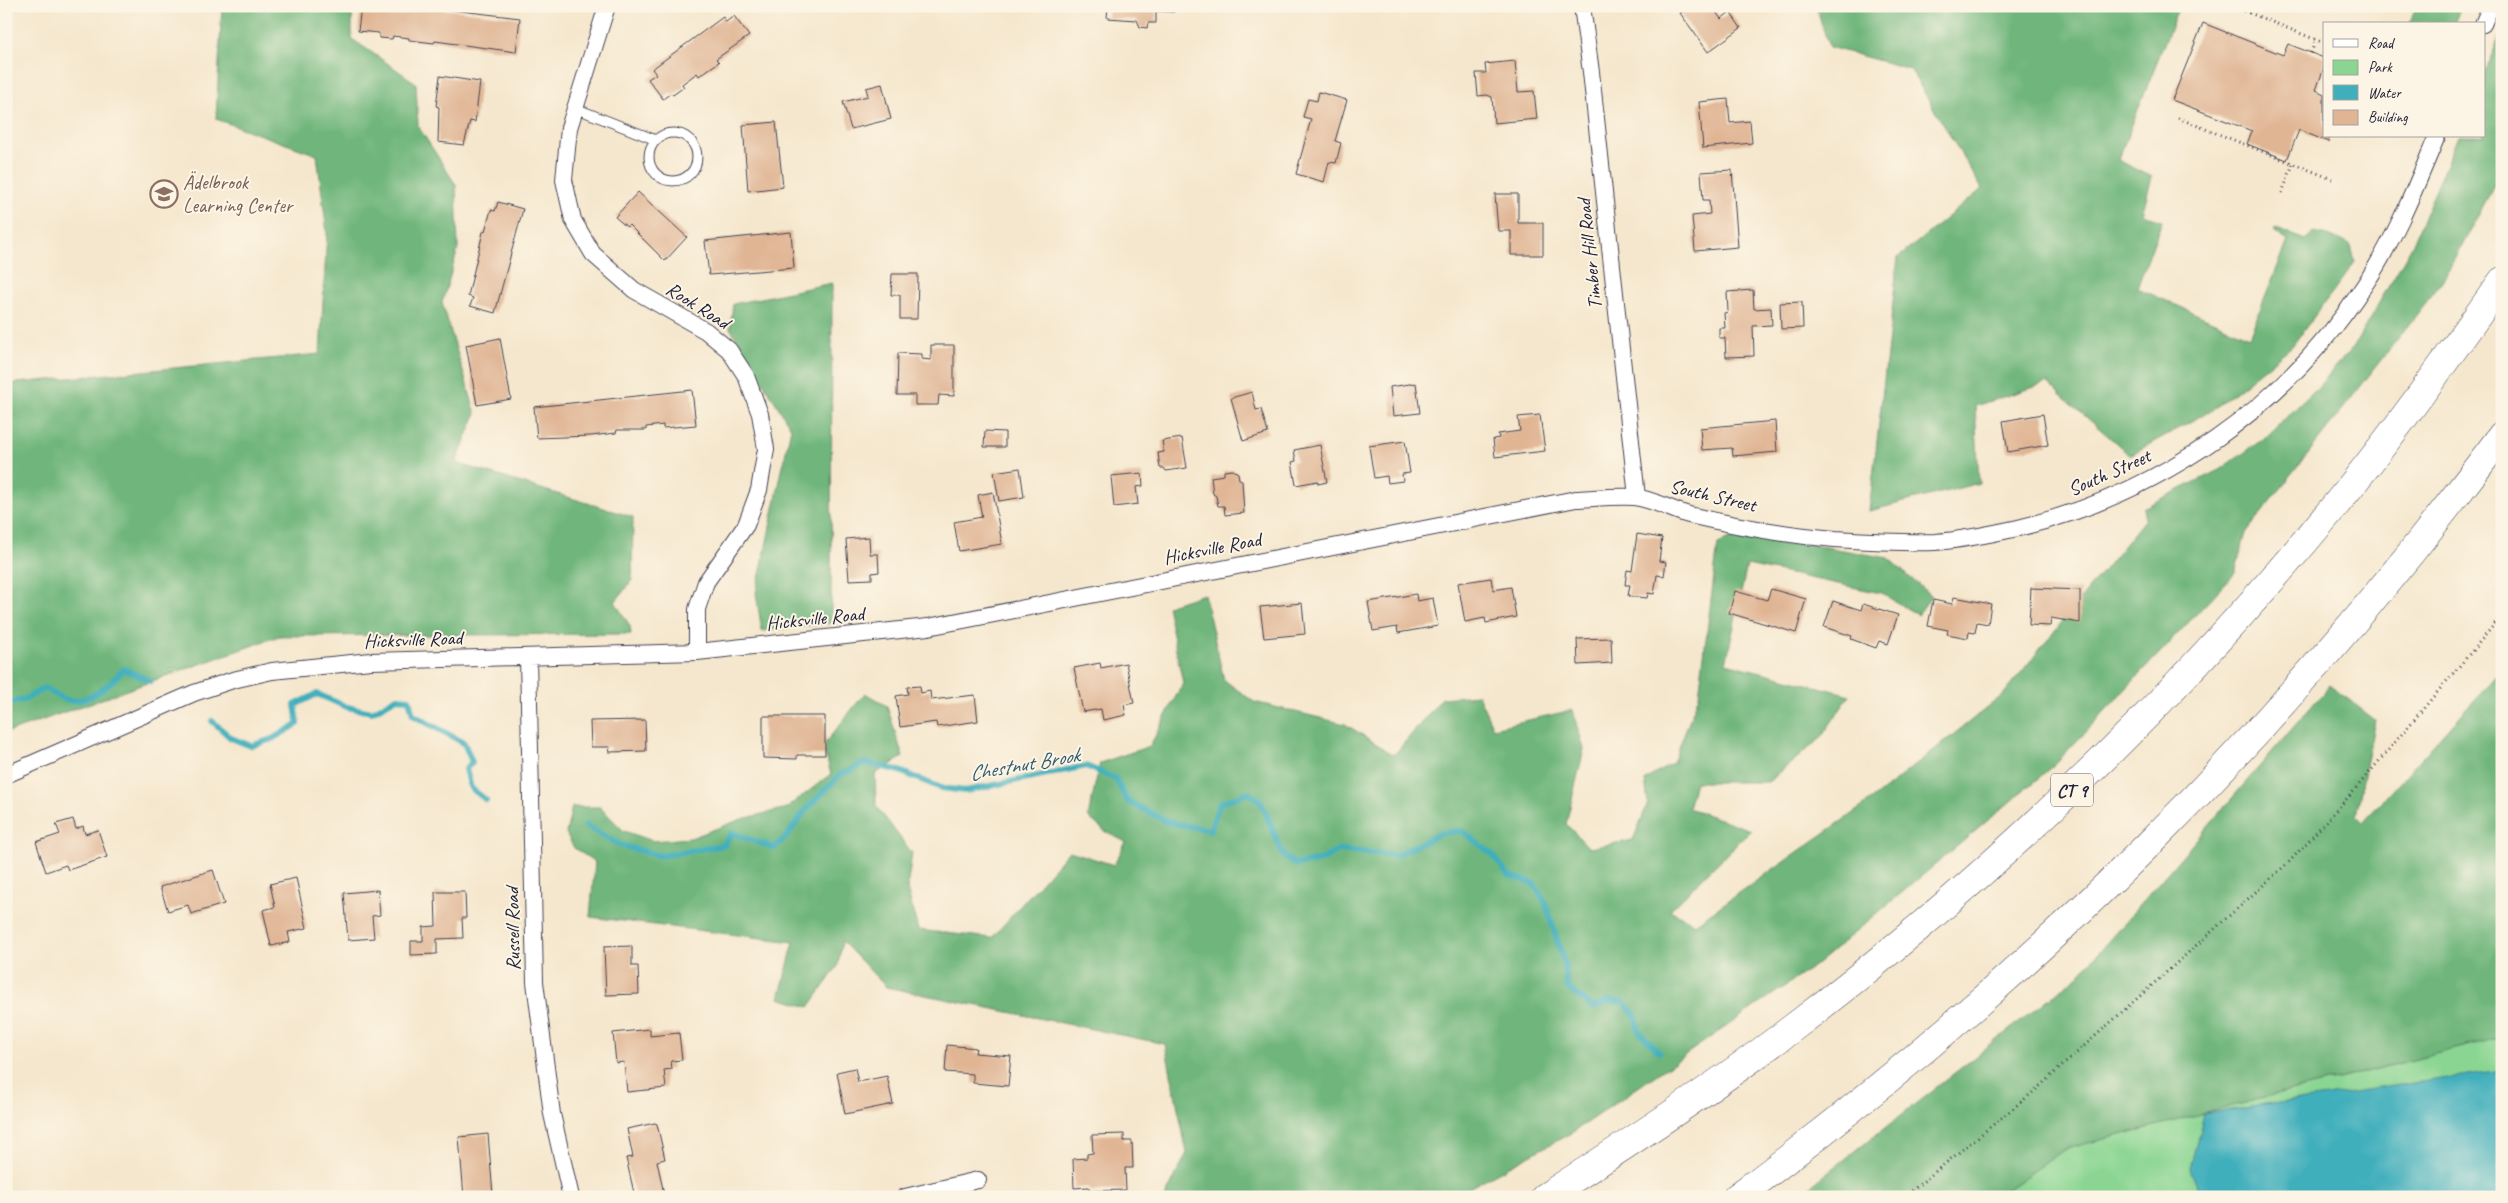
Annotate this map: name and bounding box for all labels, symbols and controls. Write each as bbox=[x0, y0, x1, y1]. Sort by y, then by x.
legend bbox=[2323, 22, 2486, 138]
text: Road bbox=[2368, 34, 2395, 53]
text: Park bbox=[2368, 58, 2393, 77]
text: Water bbox=[2368, 84, 2402, 103]
text: Building bbox=[2368, 108, 2408, 127]
place label: Ädelbrook Learning Center bbox=[183, 170, 294, 218]
school or university icon: Ädelbrook Learning Center bbox=[149, 179, 179, 209]
street label: Timber Hill Road bbox=[1571, 194, 1608, 310]
street label: Rook Road bbox=[661, 276, 737, 336]
street label: South Street bbox=[2064, 442, 2157, 502]
street label: South Street bbox=[1667, 473, 1761, 518]
street label: Hicksville Road bbox=[1161, 526, 1266, 570]
street label: Hicksville Road bbox=[765, 601, 868, 636]
street label: Hicksville Road bbox=[363, 625, 466, 654]
water label: Chestnut Brook bbox=[967, 741, 1084, 786]
road number: CT 9 bbox=[2051, 774, 2093, 806]
street label: Russell Road bbox=[499, 884, 526, 971]

